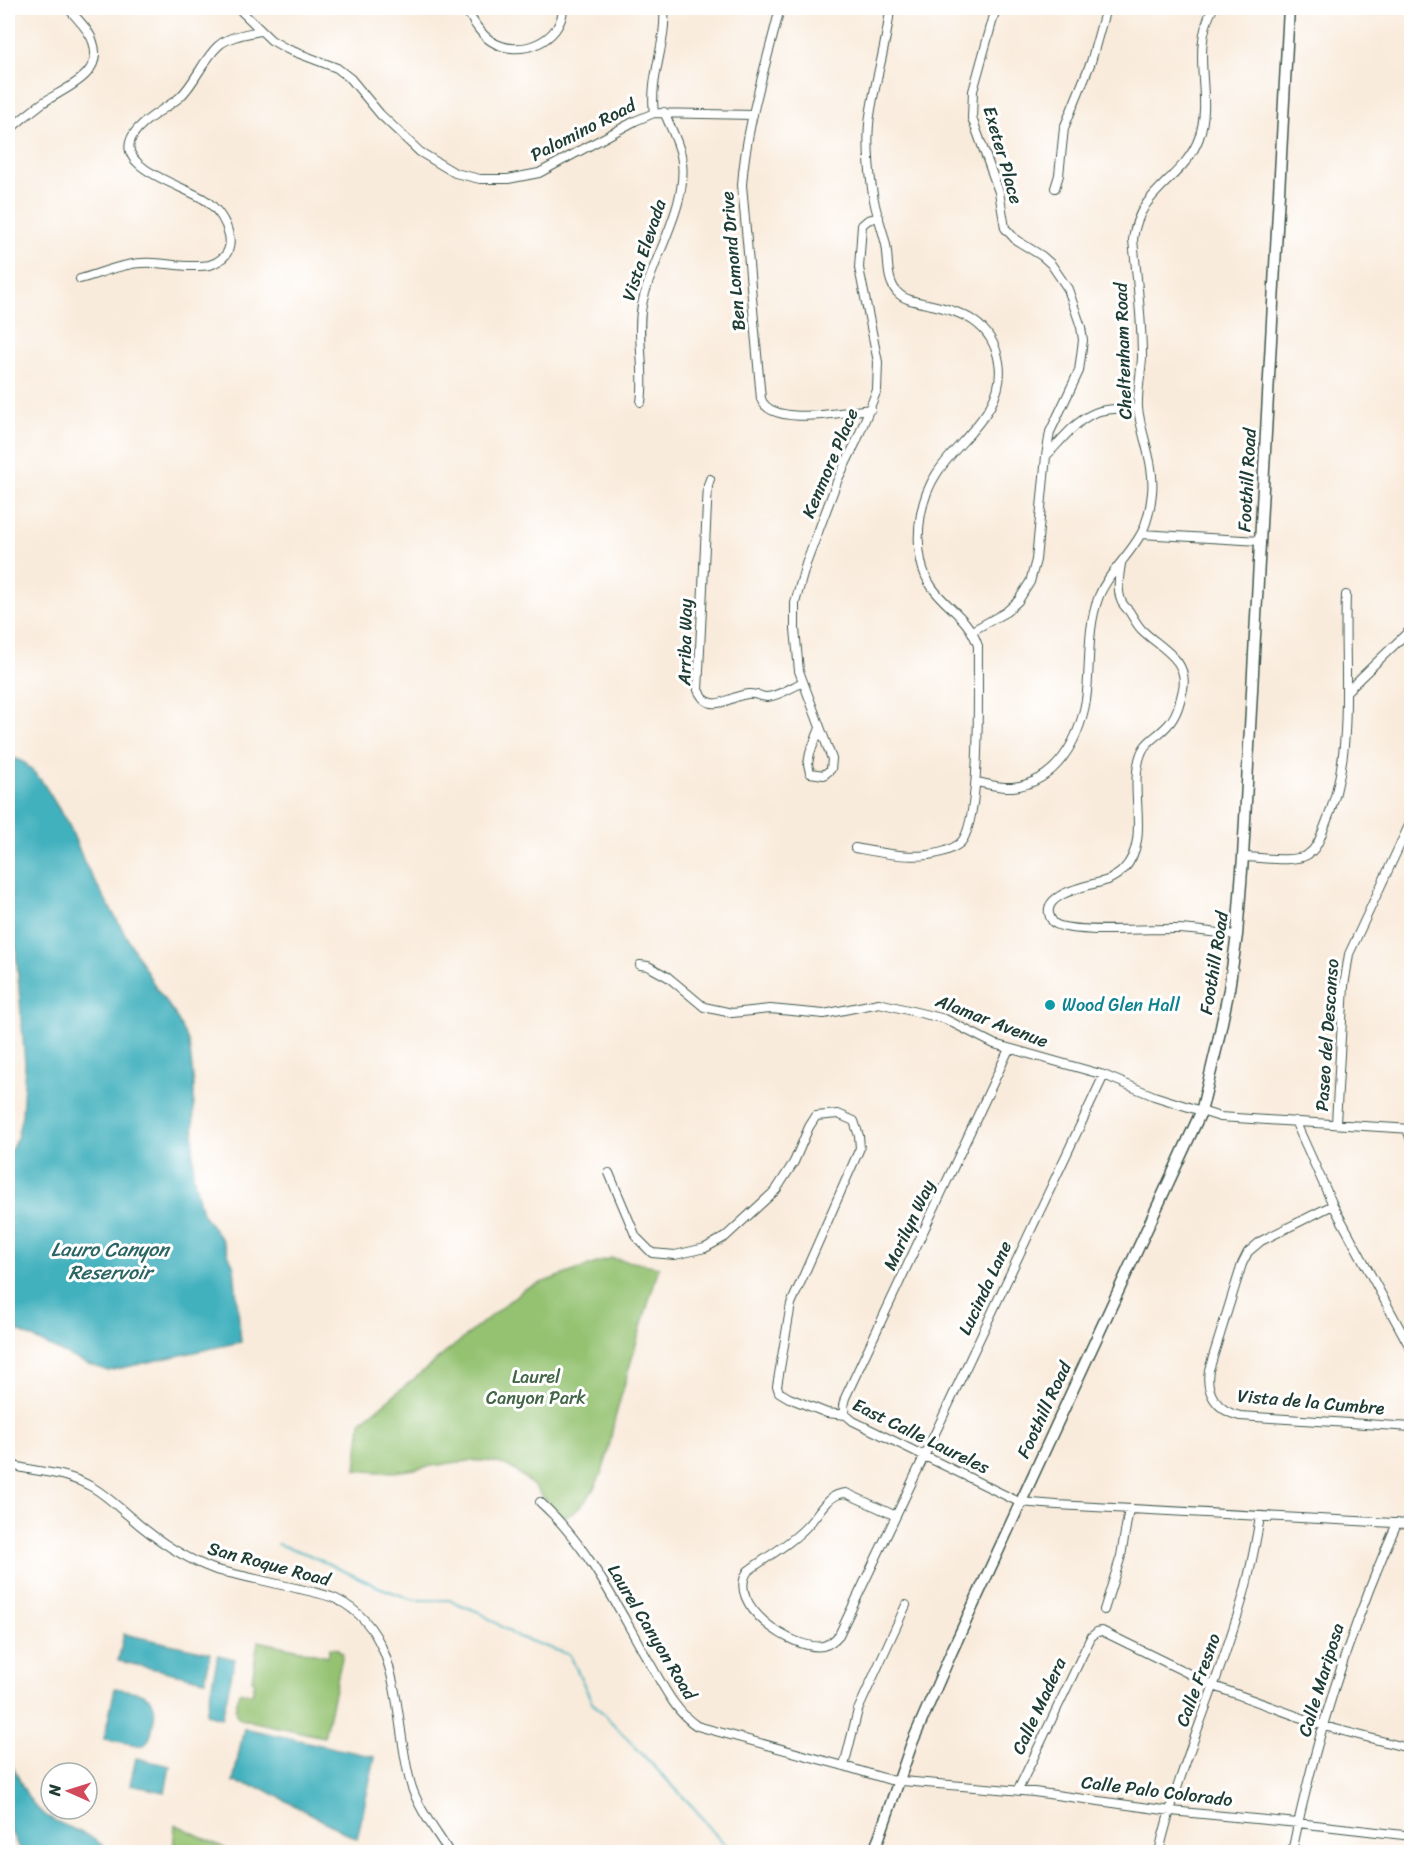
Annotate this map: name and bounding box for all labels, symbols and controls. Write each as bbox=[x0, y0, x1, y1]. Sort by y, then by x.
street label: Palomino Road bbox=[524, 89, 643, 170]
street label: Exeter Place bbox=[974, 102, 1032, 208]
street label: Ben Lomond Drive bbox=[711, 190, 755, 332]
street label: Vista Elevada bbox=[613, 194, 676, 305]
street label: Cheltenham Road bbox=[1105, 281, 1141, 420]
street label: Kenmore Place bbox=[792, 403, 868, 523]
street label: Foothill Road bbox=[1228, 426, 1266, 533]
street label: Arriba Way bbox=[668, 598, 702, 687]
street label: Foothill Road bbox=[1190, 908, 1238, 1017]
street label: Paseo del Descanso bbox=[1306, 957, 1348, 1113]
street label: Alamar Avenue bbox=[930, 984, 1053, 1057]
place label: Wood Glen Hall bbox=[1062, 989, 1181, 1021]
marker: Wood Glen Hall bbox=[1043, 998, 1057, 1012]
street label: Marilyn Way bbox=[874, 1174, 944, 1276]
water label: Lauro Canyon Reservoir bbox=[51, 1232, 171, 1290]
street label: Lucinda Lane bbox=[949, 1235, 1021, 1341]
street label: Foothill Road bbox=[1008, 1355, 1081, 1464]
park label: Laurel Canyon Park bbox=[486, 1361, 586, 1414]
street label: Vista de la Cumbre bbox=[1236, 1380, 1386, 1424]
street label: East Calle Laureles bbox=[847, 1389, 996, 1483]
street label: San Roque Road bbox=[204, 1532, 335, 1596]
street label: Laurel Canyon Road bbox=[599, 1558, 706, 1708]
street label: Calle Mariposa bbox=[1289, 1619, 1353, 1741]
street label: Calle Fresno bbox=[1166, 1629, 1230, 1731]
street label: Calle Madera bbox=[1003, 1651, 1076, 1760]
north arrow bbox=[39, 1761, 99, 1821]
street label: Calle Palo Colorado bbox=[1080, 1766, 1234, 1816]
text: N bbox=[40, 1783, 69, 1798]

